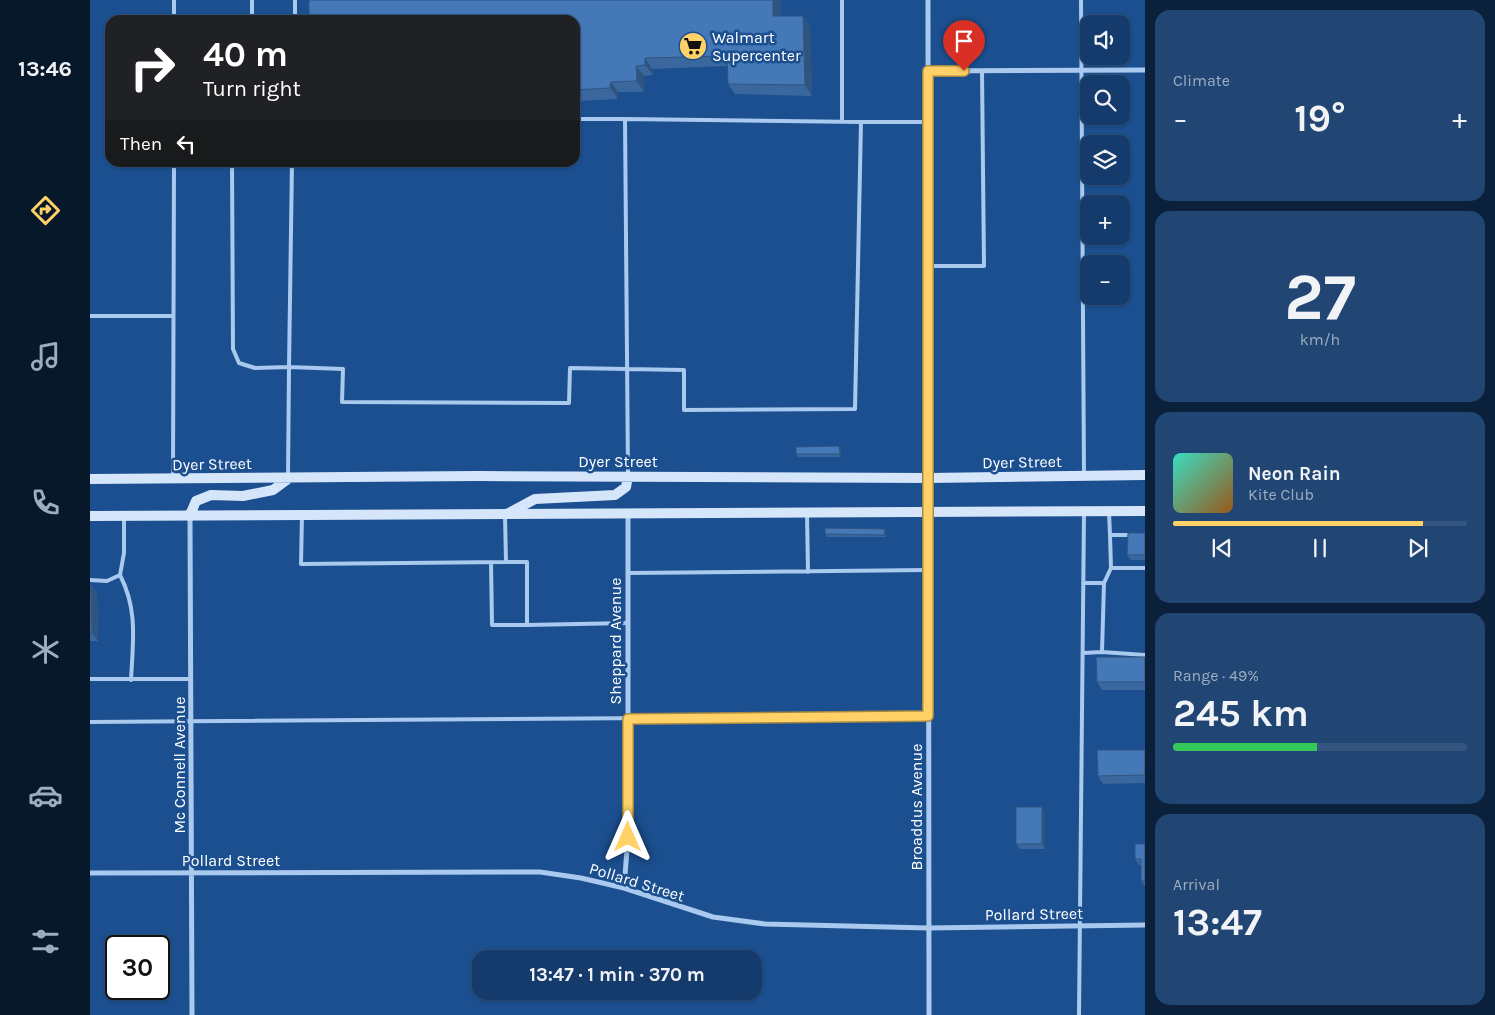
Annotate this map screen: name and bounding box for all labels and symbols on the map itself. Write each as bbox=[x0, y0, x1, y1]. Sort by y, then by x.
pin bbox=[943, 20, 985, 71]
place label: Walmart Supercenter bbox=[712, 28, 801, 65]
supermarket icon: Walmart Supercenter bbox=[678, 31, 708, 61]
street label: Dyer Street bbox=[578, 452, 658, 471]
street label: Dyer Street bbox=[982, 452, 1062, 472]
street label: Dyer Street bbox=[172, 454, 252, 474]
street label: Sheppard Avenue bbox=[606, 578, 625, 704]
street label: Mc Connell Avenue bbox=[170, 696, 189, 834]
street label: Broaddus Avenue bbox=[907, 744, 926, 870]
position arrow bbox=[601, 810, 653, 862]
street label: Pollard Street bbox=[182, 851, 280, 870]
street label: Pollard Street bbox=[587, 859, 687, 905]
street label: Pollard Street bbox=[985, 904, 1083, 924]
speed limit sign: 30 bbox=[105, 935, 170, 1000]

